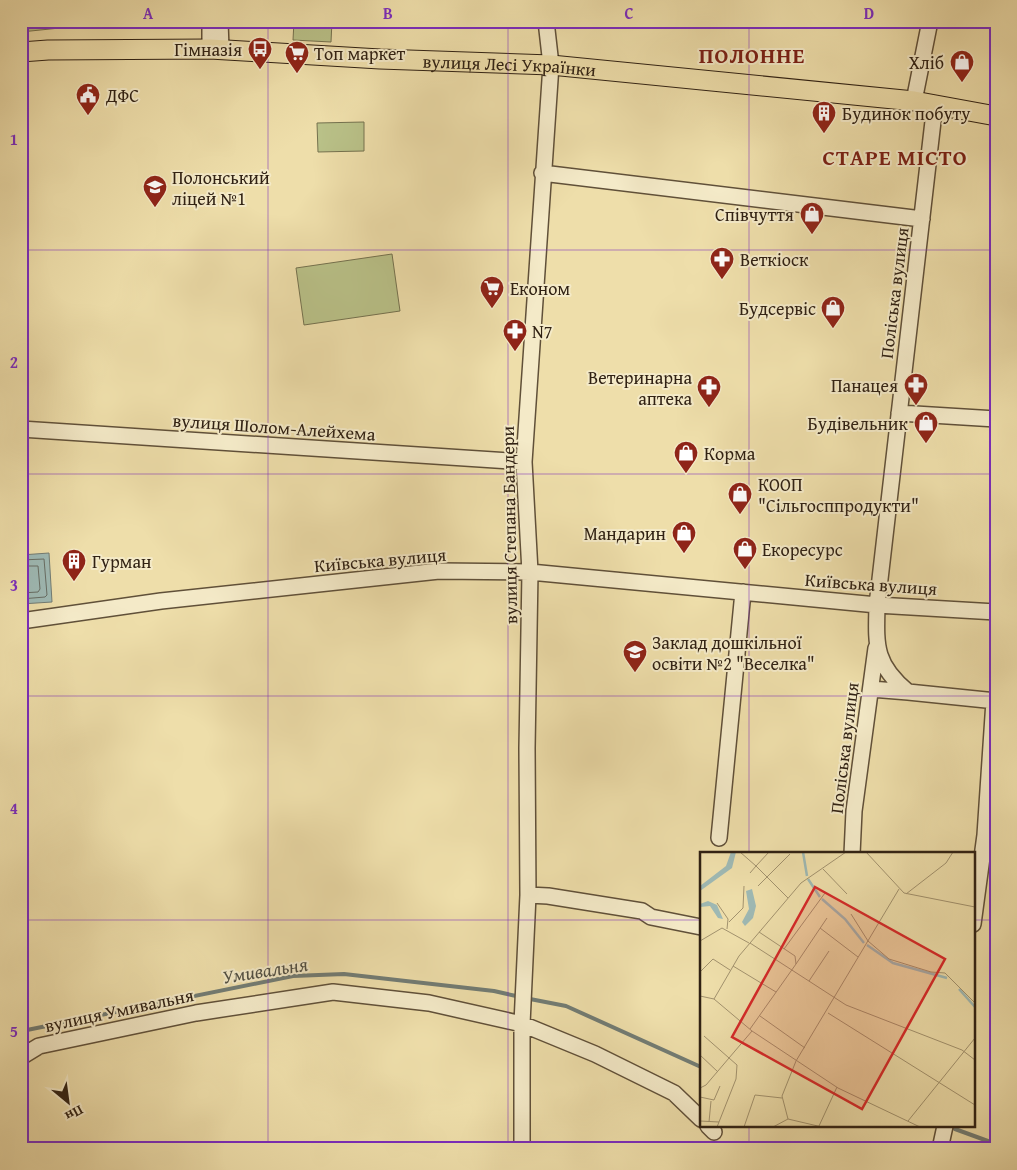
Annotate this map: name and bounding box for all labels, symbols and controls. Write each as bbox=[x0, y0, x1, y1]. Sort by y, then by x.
text: A bbox=[143, 1, 154, 25]
text: B bbox=[383, 1, 393, 25]
text: C bbox=[624, 1, 634, 25]
text: D bbox=[864, 1, 874, 25]
place label: Гімназія bbox=[174, 36, 242, 63]
bus stop icon: Гімназія bbox=[247, 36, 273, 70]
district label: ПОЛОННЕ bbox=[699, 39, 805, 71]
supermarket icon: Топ маркет bbox=[284, 40, 310, 74]
place label: Топ маркет bbox=[314, 40, 405, 67]
street label: вулиця Лесі Українки bbox=[422, 47, 598, 83]
place label: Хліб bbox=[909, 49, 944, 76]
shop icon: Хліб bbox=[949, 49, 975, 83]
public building icon: ДФС bbox=[75, 82, 101, 116]
place label: ДФС bbox=[105, 82, 139, 109]
building icon: Будинок побуту bbox=[811, 100, 837, 134]
place label: Будинок побуту bbox=[842, 100, 970, 127]
text: 1 bbox=[10, 127, 18, 151]
district label: СТАРЕ МІСТО bbox=[822, 141, 968, 173]
place label: Полонський ліцей №1 bbox=[172, 164, 270, 212]
school or university icon: Полонський ліцей №1 bbox=[142, 174, 168, 208]
place label: Співчуття bbox=[715, 201, 794, 228]
shop icon: Співчуття bbox=[799, 201, 825, 235]
street label: Поліська вулиця bbox=[873, 226, 915, 360]
pharmacy icon: Веткіоск bbox=[709, 246, 735, 280]
place label: Веткіоск bbox=[740, 246, 809, 273]
supermarket icon: Економ bbox=[479, 275, 505, 309]
place label: Економ bbox=[510, 275, 570, 302]
place label: Будсервіс bbox=[739, 295, 816, 322]
shop icon: Будсервіс bbox=[820, 295, 846, 329]
pharmacy icon: N7 bbox=[502, 318, 528, 352]
place label: N7 bbox=[532, 318, 552, 345]
text: 2 bbox=[10, 350, 18, 374]
place label: Ветеринарна аптека bbox=[588, 364, 692, 412]
place label: Панацея bbox=[831, 372, 898, 399]
pharmacy icon: Панацея bbox=[903, 372, 929, 406]
pharmacy icon: Ветеринарна аптека bbox=[696, 374, 722, 408]
street label: вулиця Шолом-Алейхема bbox=[172, 406, 377, 448]
place label: Будівельник bbox=[808, 410, 909, 437]
shop icon: Будівельник bbox=[913, 410, 939, 444]
street label: вулиця Степана Бандери bbox=[494, 425, 524, 624]
shop icon: Корма bbox=[673, 440, 699, 474]
place label: Корма bbox=[704, 440, 756, 467]
place label: КООП "Сільгосппродукти" bbox=[758, 471, 919, 519]
shop icon: КООП "Сільгосппродукти" bbox=[727, 481, 753, 515]
place label: Мандарин bbox=[584, 520, 666, 547]
shop icon: Мандарин bbox=[671, 520, 697, 554]
shop icon: Екоресурс bbox=[732, 536, 758, 570]
place label: Екоресурс bbox=[762, 536, 843, 563]
street label: Київська вулиця bbox=[313, 541, 447, 579]
building icon: Гурман bbox=[61, 548, 87, 582]
place label: Гурман bbox=[92, 548, 151, 575]
street label: Київська вулиця bbox=[804, 566, 938, 602]
text: 3 bbox=[10, 573, 18, 597]
place label: Заклад дошкільної освіти №2 "Веселка" bbox=[652, 629, 815, 677]
school or university icon: Заклад дошкільної освіти №2 "Веселка" bbox=[622, 639, 648, 673]
street label: Поліська вулиця bbox=[823, 681, 865, 815]
text: 4 bbox=[10, 796, 18, 820]
inset map bbox=[700, 852, 974, 1128]
water label: Умивальня bbox=[220, 949, 310, 991]
street label: вулиця Умивальня bbox=[42, 981, 196, 1039]
text: 5 bbox=[10, 1019, 18, 1043]
north arrow bbox=[42, 1078, 92, 1128]
text: Пн bbox=[61, 1100, 87, 1127]

